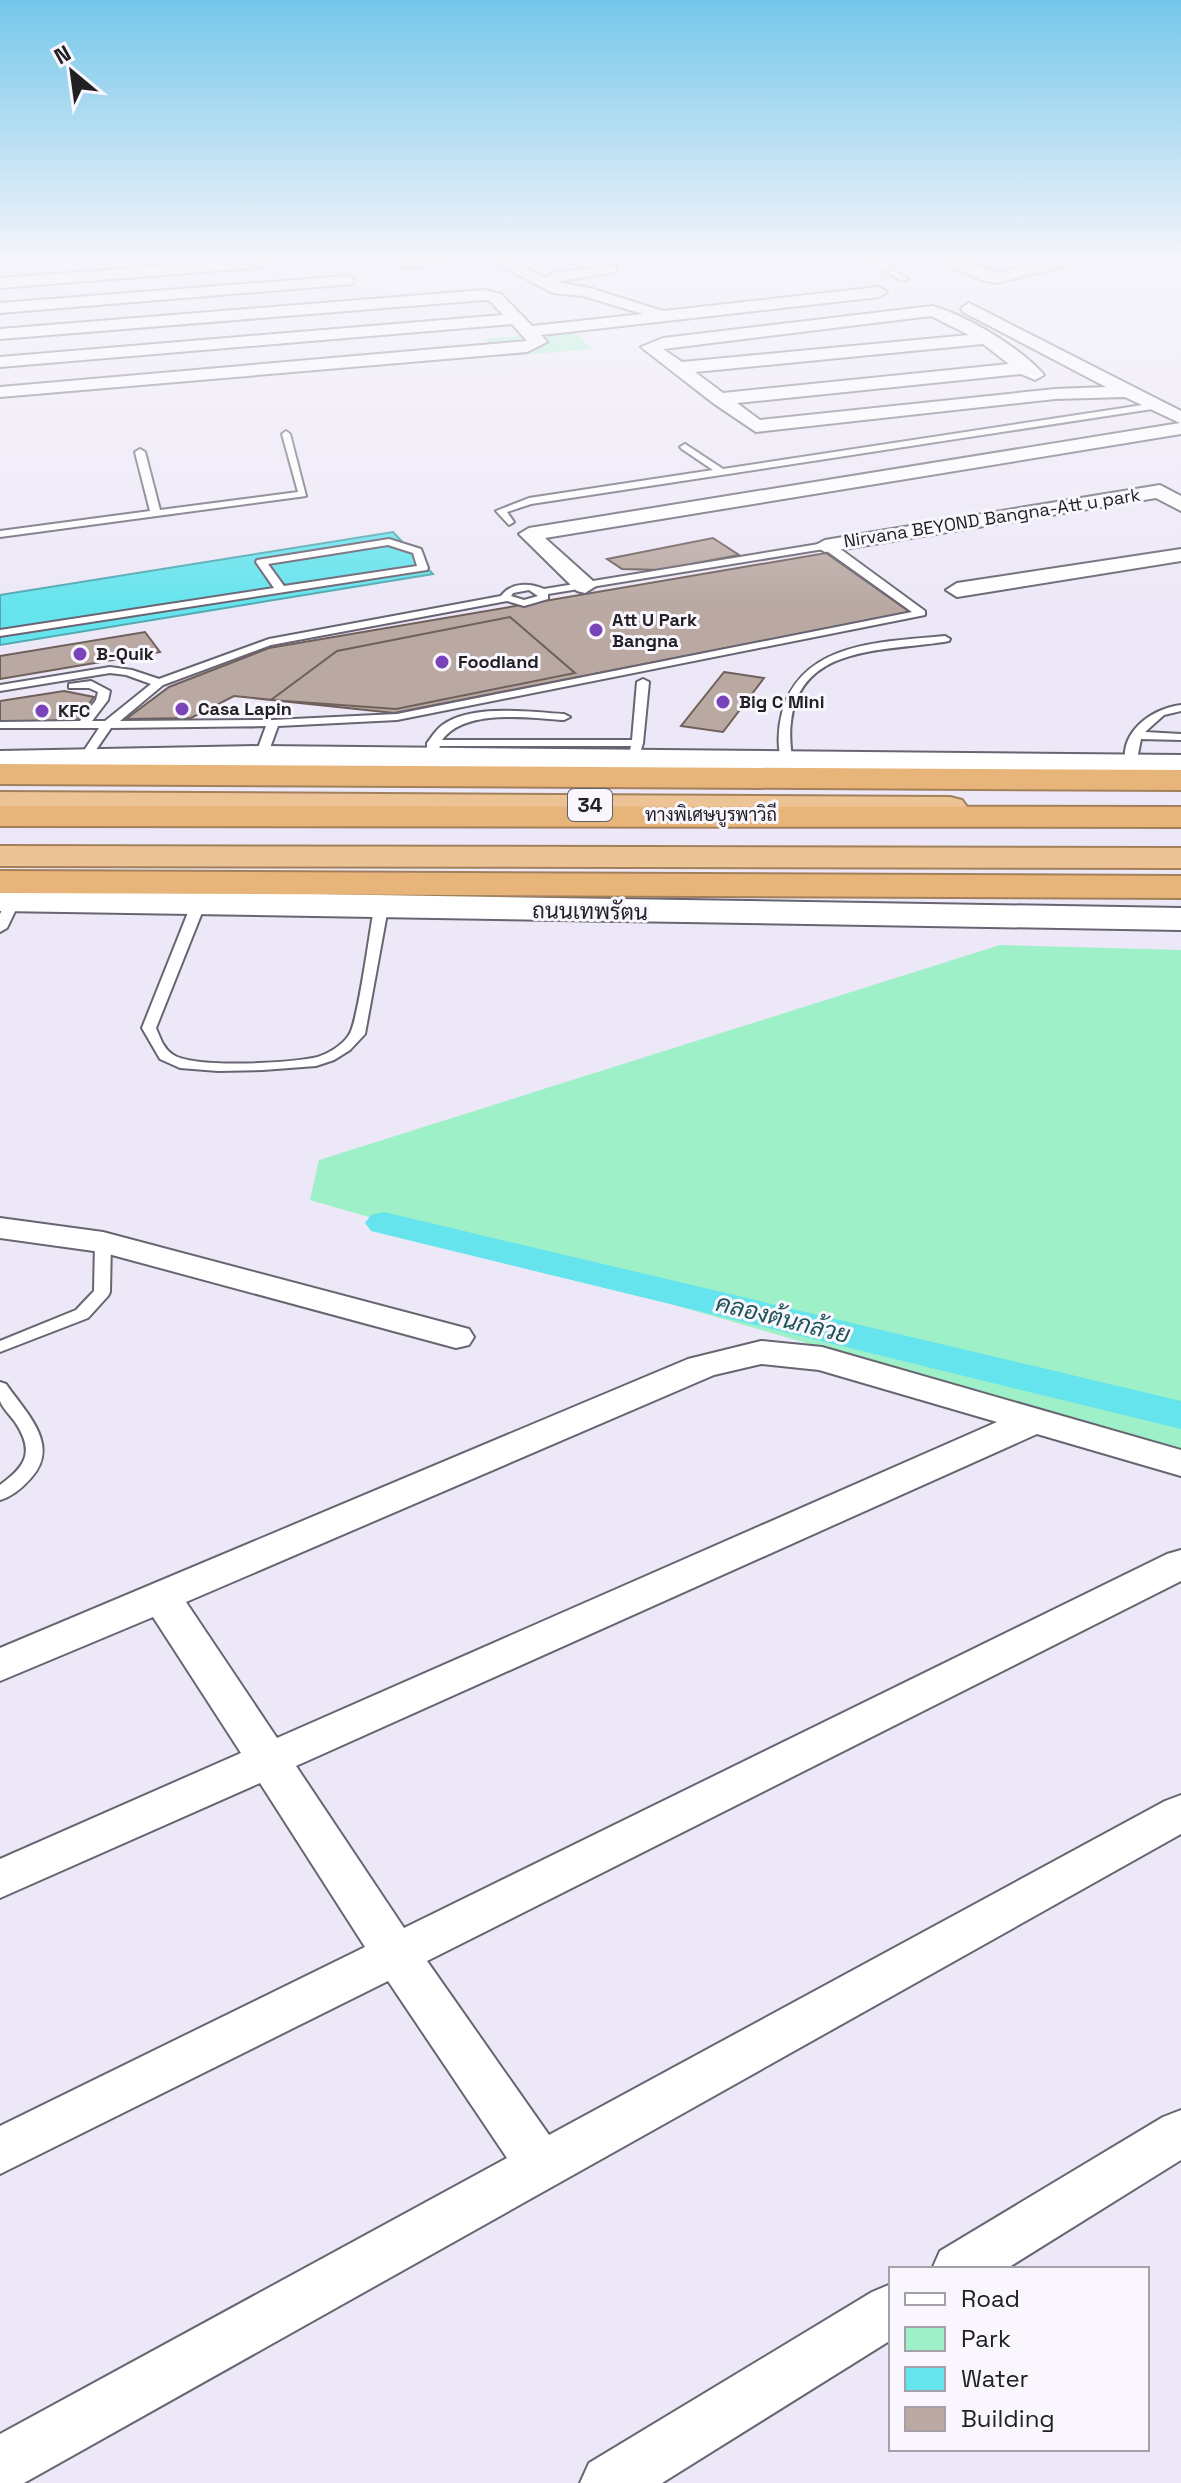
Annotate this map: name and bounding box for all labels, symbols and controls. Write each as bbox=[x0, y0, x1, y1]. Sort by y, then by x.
north arrow bbox=[32, 32, 112, 112]
text: N bbox=[49, 39, 76, 70]
street label: Nirvana BEYOND Bangna-Att u park bbox=[842, 483, 1142, 552]
place label: Att U Park Bangna bbox=[612, 608, 697, 652]
marker: Att U Park Bangna bbox=[587, 621, 605, 639]
place label: B-Quik bbox=[96, 642, 154, 665]
marker: B-Quik bbox=[71, 645, 89, 663]
place label: Foodland bbox=[458, 650, 539, 673]
marker: Foodland bbox=[433, 653, 451, 671]
place label: Big C Mini bbox=[739, 690, 825, 713]
marker: Big C Mini bbox=[714, 693, 732, 711]
place label: Casa Lapin bbox=[198, 697, 292, 720]
place label: KFC bbox=[58, 699, 90, 722]
marker: Casa Lapin bbox=[173, 700, 191, 718]
marker: KFC bbox=[33, 702, 51, 720]
road number: 34 bbox=[568, 789, 612, 821]
street label: ทางพิเศษบูรพาวิถี bbox=[645, 802, 777, 828]
street label: ถนนเทพรัตน bbox=[532, 896, 648, 926]
water label: คลองต้นกล้วย bbox=[713, 1287, 854, 1350]
legend bbox=[889, 2267, 1149, 2451]
text: Road bbox=[961, 2283, 1020, 2314]
text: Park bbox=[961, 2323, 1011, 2354]
text: Water bbox=[961, 2363, 1029, 2394]
text: Building bbox=[961, 2403, 1055, 2434]

